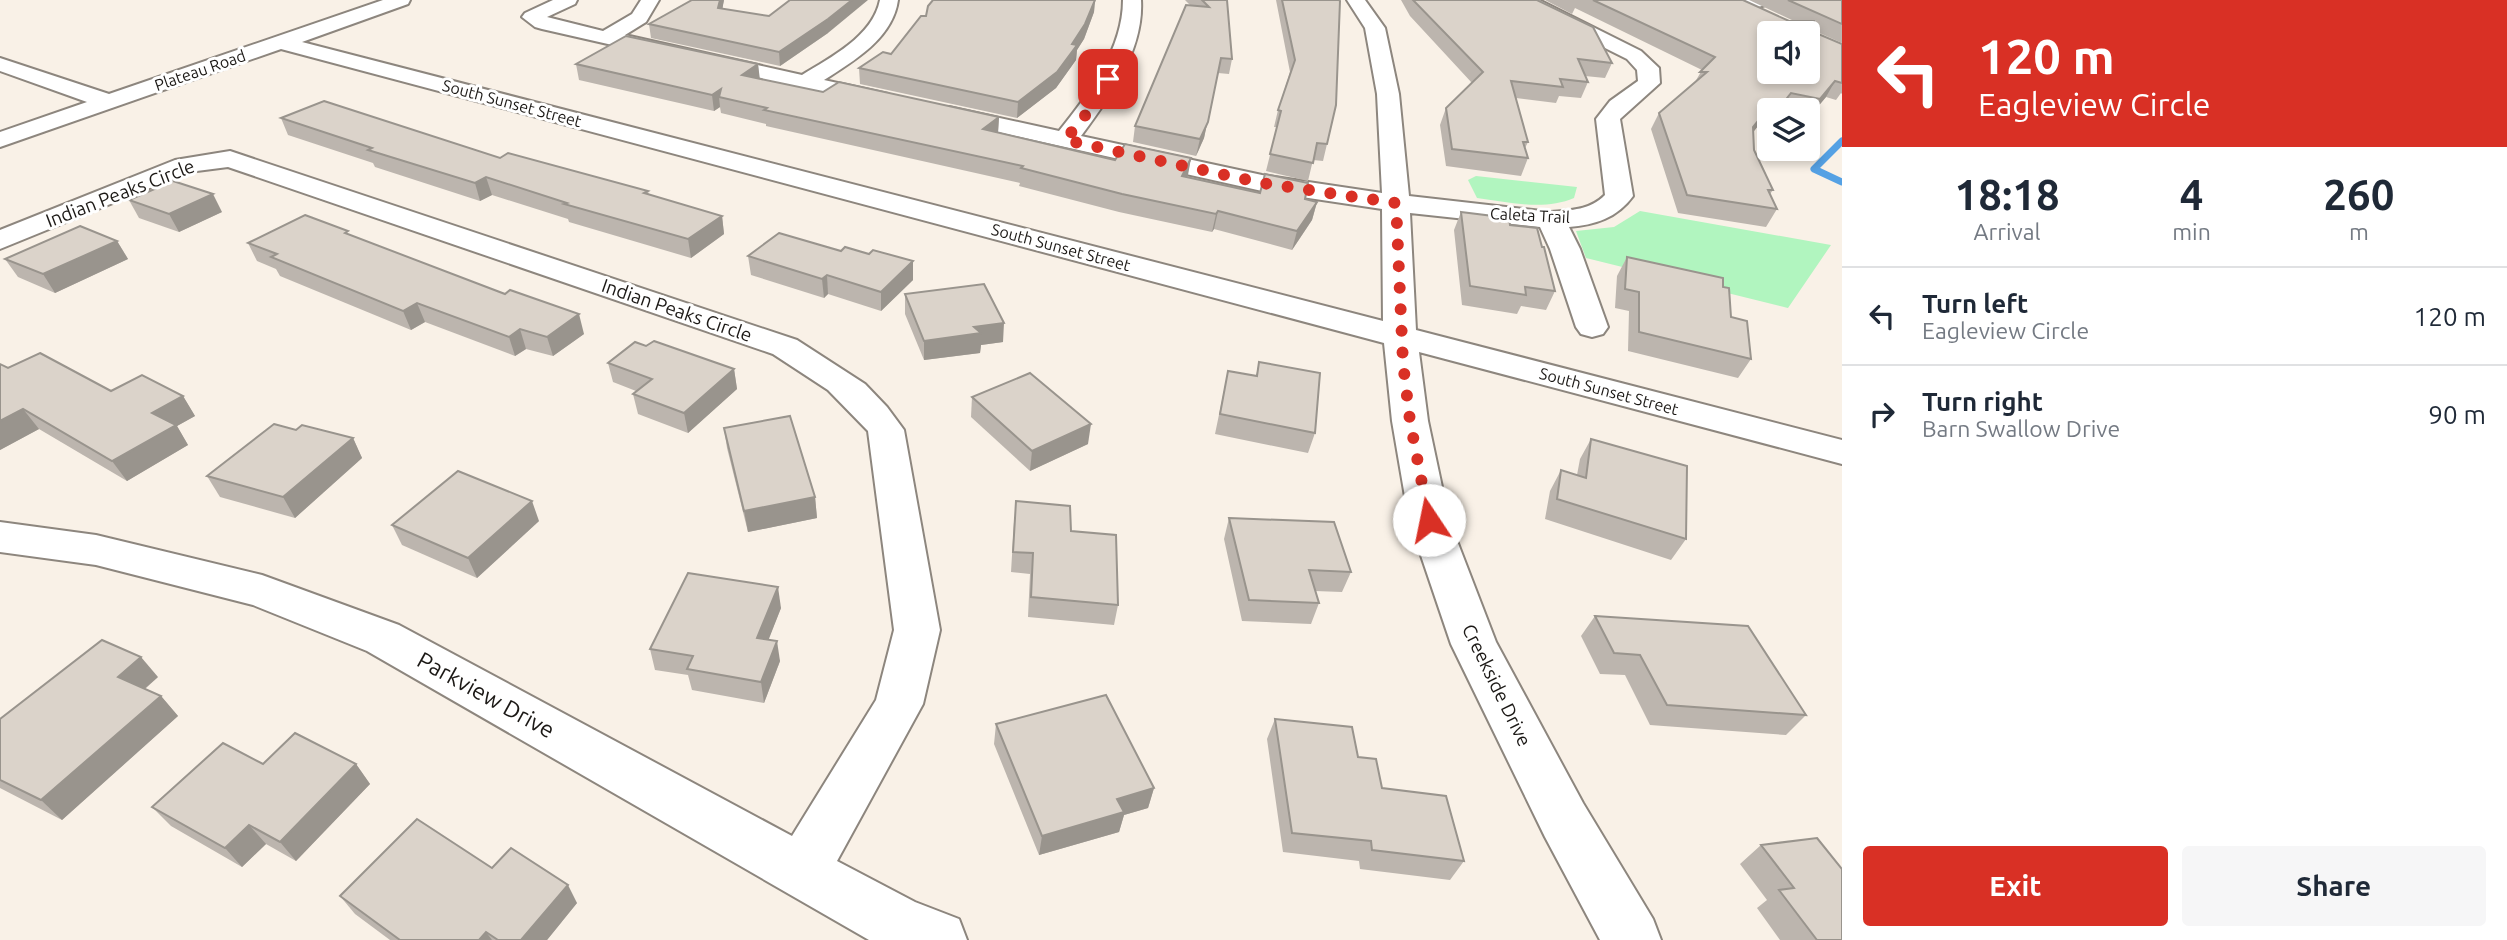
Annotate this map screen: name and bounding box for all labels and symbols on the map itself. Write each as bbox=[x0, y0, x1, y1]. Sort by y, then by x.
street label: Plateau Road bbox=[152, 46, 248, 94]
pin bbox=[1078, 49, 1138, 109]
street label: South Sunset Street bbox=[441, 76, 584, 130]
street label: Indian Peaks Circle bbox=[42, 154, 198, 232]
street label: Caleta Trail bbox=[1490, 204, 1570, 226]
street label: South Sunset Street bbox=[990, 220, 1133, 274]
street label: Indian Peaks Circle bbox=[599, 274, 755, 346]
street label: South Sunset Street bbox=[1538, 364, 1681, 418]
position arrow bbox=[1392, 483, 1466, 557]
street label: Creekside Drive bbox=[1458, 620, 1536, 750]
street label: Parkview Drive bbox=[413, 647, 559, 743]

